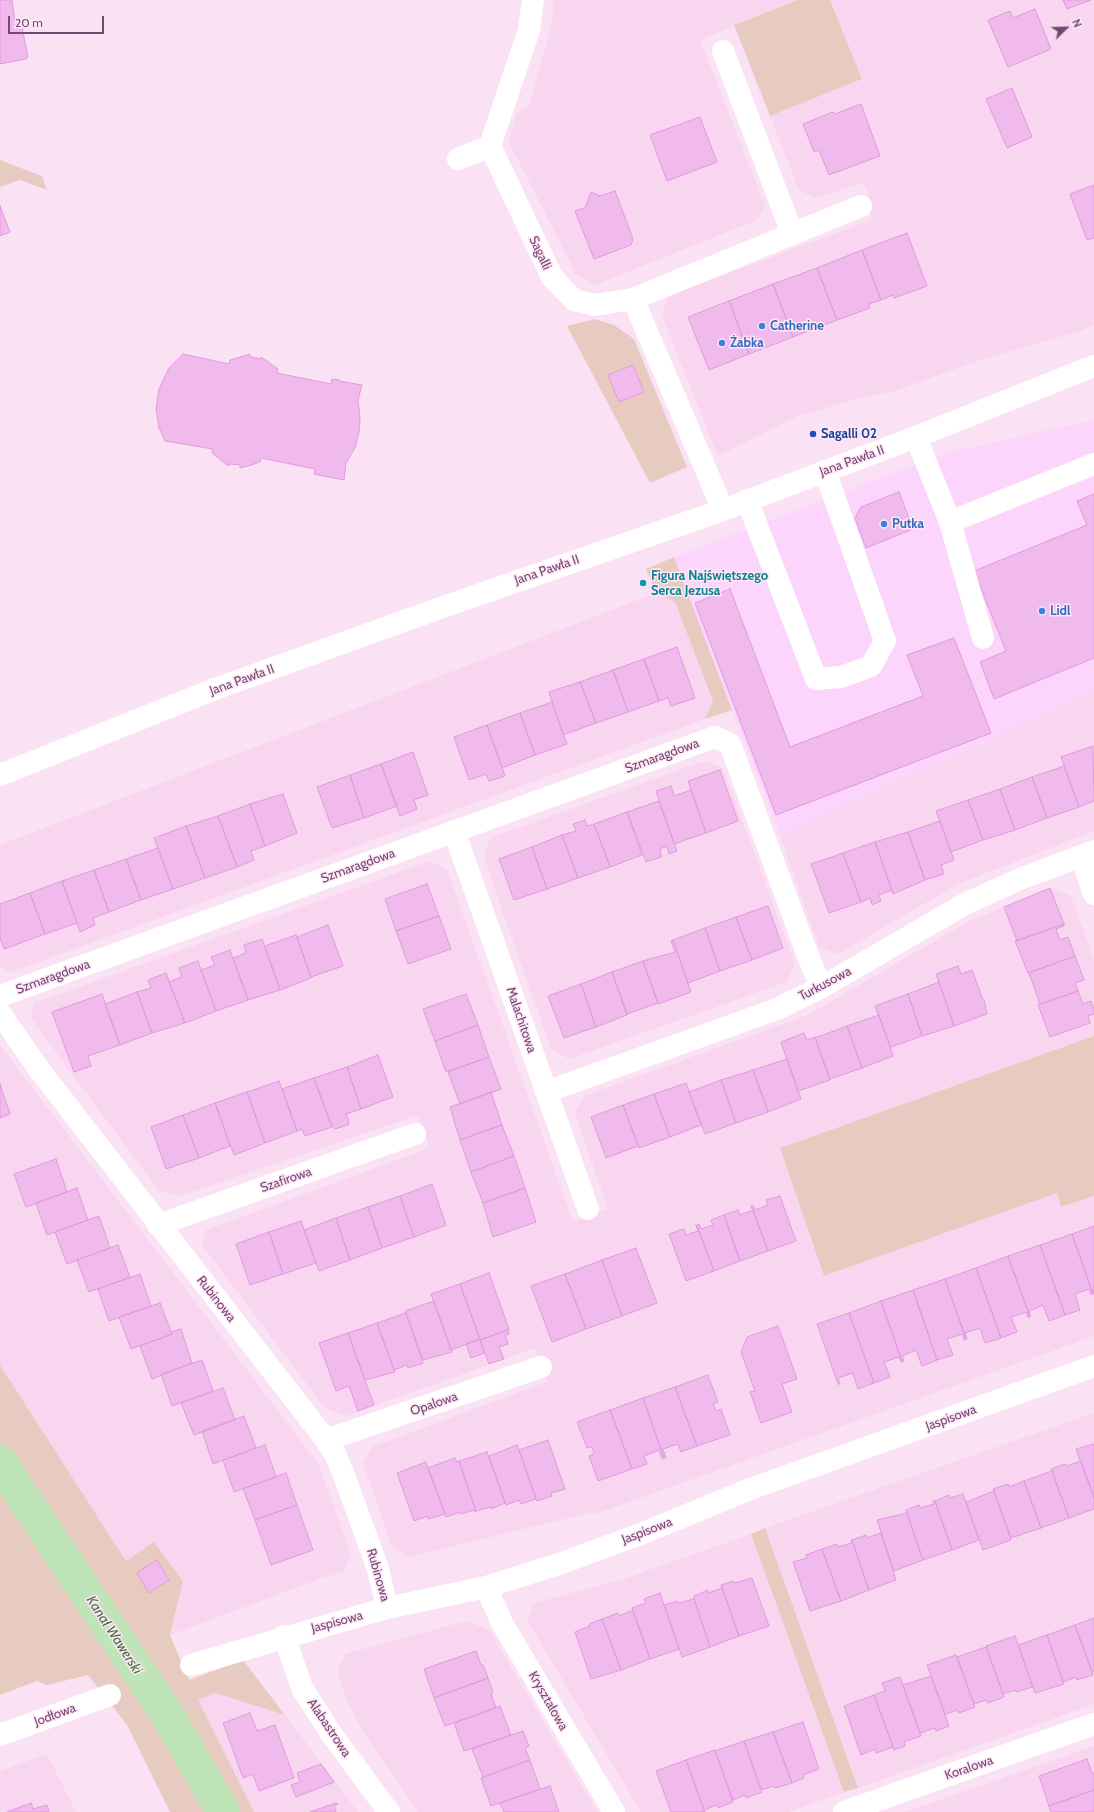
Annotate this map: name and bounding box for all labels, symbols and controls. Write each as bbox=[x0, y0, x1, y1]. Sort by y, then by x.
scale bar bbox=[10, 8, 106, 34]
north arrow bbox=[1046, 8, 1086, 48]
text: 20 m bbox=[15, 15, 43, 30]
text: N bbox=[1069, 17, 1085, 30]
street label: Sagalli bbox=[525, 234, 555, 272]
place label: Catherine bbox=[770, 318, 824, 334]
marker: Catherine bbox=[757, 321, 767, 331]
place label: Żabka bbox=[730, 335, 764, 351]
marker: Żabka bbox=[717, 338, 727, 348]
place label: Sagalli 02 bbox=[821, 426, 877, 442]
marker: Sagalli 02 bbox=[808, 429, 818, 439]
street label: Jana Pawła II bbox=[818, 442, 886, 480]
place label: Putka bbox=[892, 516, 924, 532]
marker: Putka bbox=[879, 519, 889, 529]
street label: Jana Pawła II bbox=[513, 552, 581, 588]
place label: Figura Najświętszego Serca Jezusa bbox=[651, 568, 768, 599]
marker: Figura Najświętszego Serca Jezusa bbox=[638, 578, 648, 588]
place label: Lidl bbox=[1050, 603, 1070, 619]
marker: Lidl bbox=[1037, 606, 1047, 616]
street label: Jana Pawła II bbox=[208, 661, 276, 699]
street label: Szmaragdowa bbox=[623, 735, 701, 777]
street label: Szmaragdowa bbox=[319, 845, 397, 887]
street label: Szmaragdowa bbox=[14, 956, 92, 998]
street label: Turkusowa bbox=[796, 964, 854, 1004]
street label: Malachitowa bbox=[502, 985, 540, 1055]
street label: Szafirowa bbox=[258, 1164, 314, 1196]
street label: Rubinowa bbox=[193, 1273, 239, 1325]
street label: Opalowa bbox=[408, 1389, 460, 1419]
street label: Jaspisowa bbox=[923, 1402, 979, 1434]
street label: Jaspisowa bbox=[620, 1514, 674, 1548]
street label: Rubinowa bbox=[363, 1547, 393, 1603]
water label: Kanał Wawerski bbox=[82, 1593, 146, 1677]
street label: Jaspisowa bbox=[309, 1608, 365, 1636]
street label: Kryształowa bbox=[525, 1669, 571, 1733]
street label: Alabastrowa bbox=[304, 1696, 354, 1760]
street label: Jodłowa bbox=[32, 1700, 78, 1730]
street label: Koralowa bbox=[943, 1752, 995, 1784]

